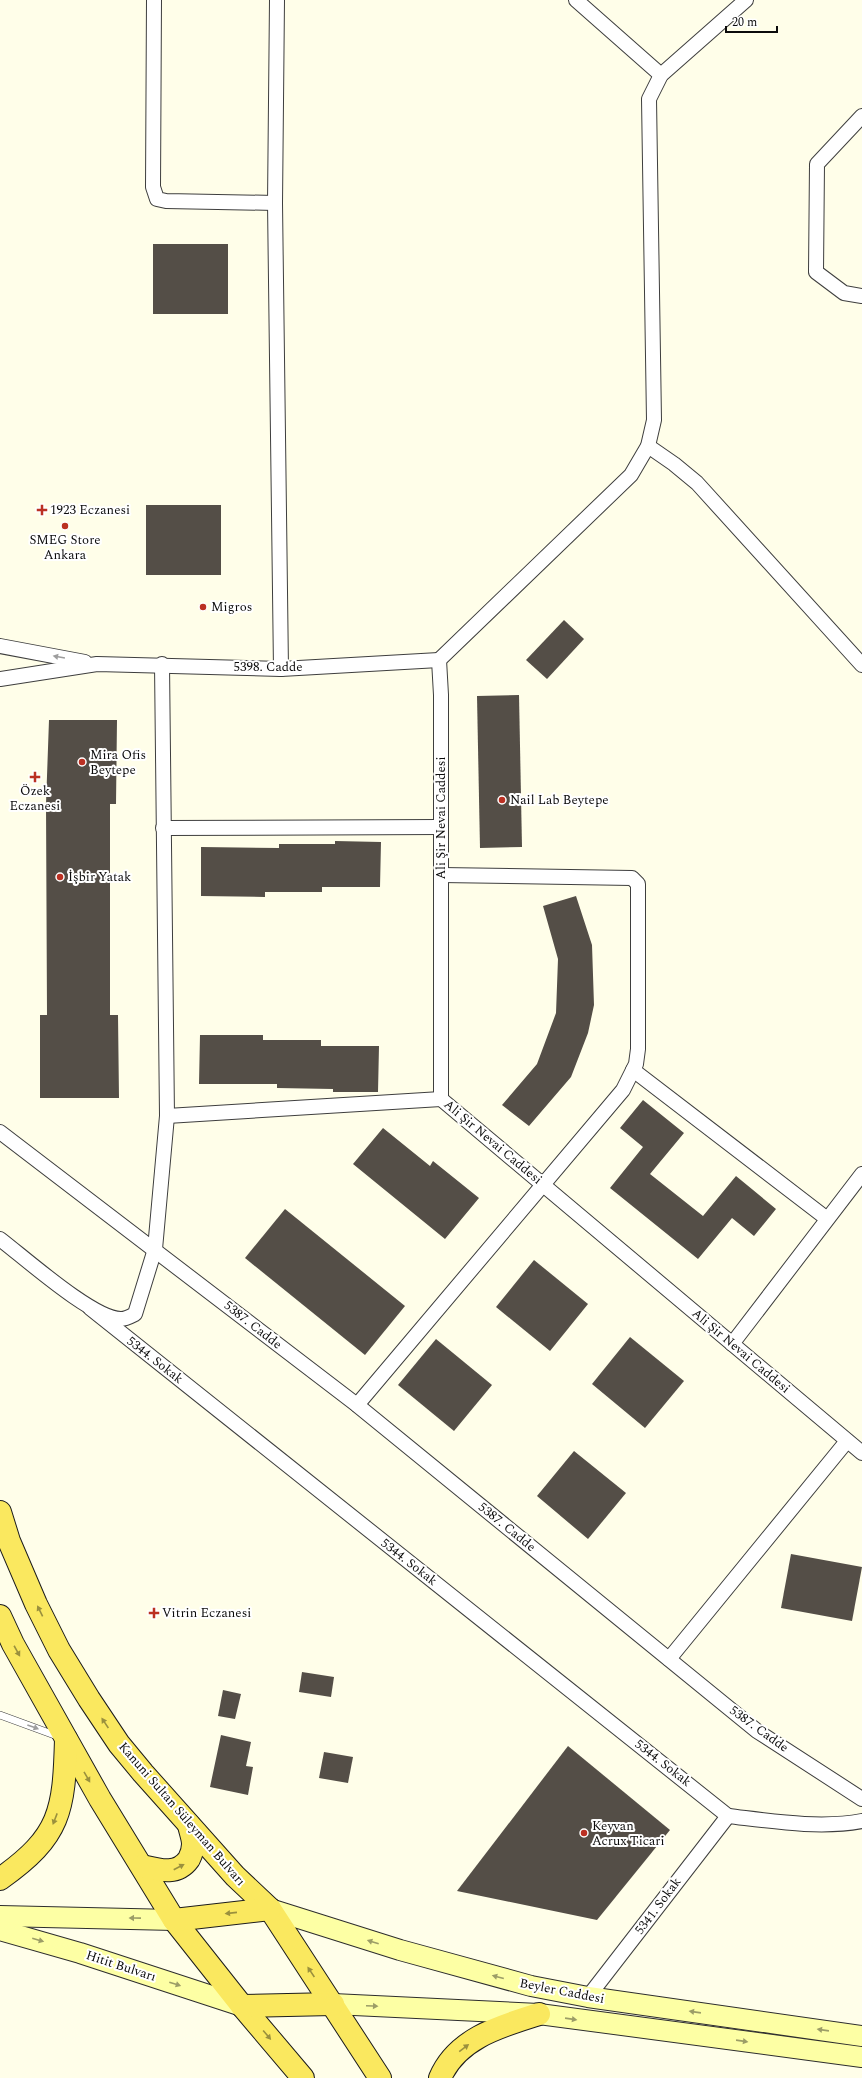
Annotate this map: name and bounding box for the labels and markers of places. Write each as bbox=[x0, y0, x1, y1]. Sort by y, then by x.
place label: 1923 Eczanesi bbox=[50, 500, 130, 520]
marker: 1923 Eczanesi bbox=[37, 505, 47, 515]
marker: SMEG Store Ankara bbox=[60, 521, 70, 531]
place label: SMEG Store Ankara bbox=[29, 530, 101, 565]
place label: Migros bbox=[211, 597, 252, 617]
marker: Migros bbox=[198, 602, 208, 612]
place label: Mira Ofis Beytepe bbox=[90, 745, 146, 780]
marker: Mira Ofis Beytepe bbox=[77, 757, 87, 767]
marker: Özek Eczanesi bbox=[30, 772, 40, 782]
place label: Özek Eczanesi bbox=[10, 781, 60, 816]
place label: Nail Lab Beytepe bbox=[510, 790, 609, 810]
marker: Nail Lab Beytepe bbox=[497, 795, 507, 805]
place label: İşbir Yatak bbox=[68, 867, 131, 887]
marker: İşbir Yatak bbox=[55, 872, 65, 882]
place label: Vitrin Eczanesi bbox=[162, 1603, 251, 1623]
marker: Vitrin Eczanesi bbox=[149, 1608, 159, 1618]
place label: Keyvan Acrux Ticari bbox=[592, 1816, 665, 1851]
marker: Keyvan Acrux Ticari bbox=[579, 1828, 589, 1838]

